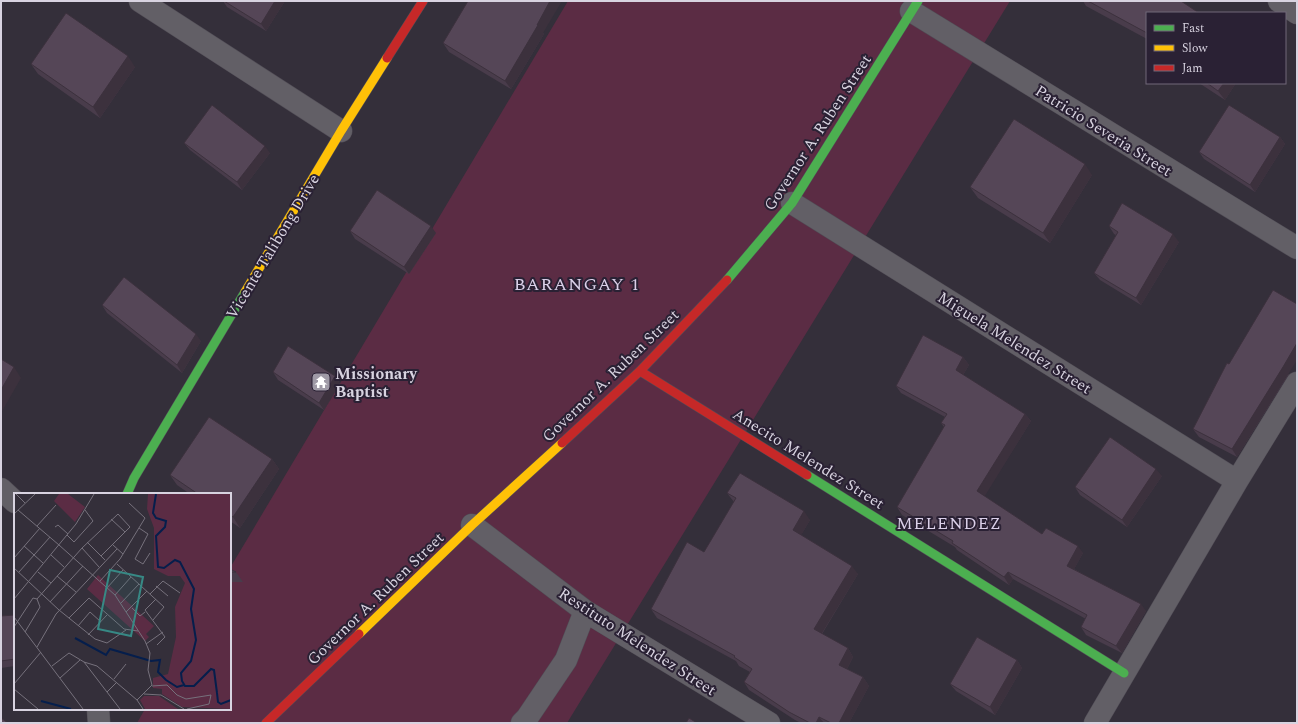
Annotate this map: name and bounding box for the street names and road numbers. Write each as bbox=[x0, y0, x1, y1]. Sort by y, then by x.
street label: Governor A. Ruben Street bbox=[758, 49, 878, 216]
street label: Patricio Severia Street bbox=[1030, 79, 1177, 183]
street label: Vicente Talibong Drive bbox=[220, 169, 326, 324]
street label: Miguela Melendez Street bbox=[933, 286, 1096, 400]
street label: Governor A. Ruben Street bbox=[537, 303, 685, 448]
street label: Anecito Melendez Street bbox=[728, 402, 889, 516]
street label: Governor A. Ruben Street bbox=[302, 526, 450, 671]
street label: Restituto Melendez Street bbox=[554, 582, 721, 702]

